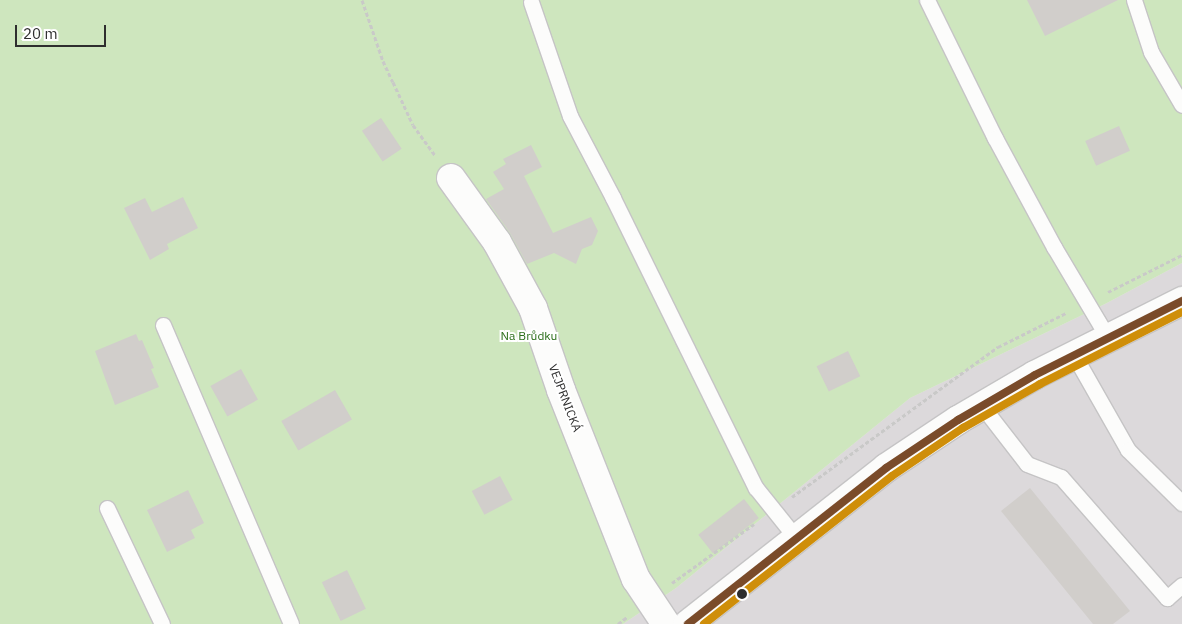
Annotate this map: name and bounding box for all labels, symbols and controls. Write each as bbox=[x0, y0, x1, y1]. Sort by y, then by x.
scale bar bbox=[18, 15, 109, 47]
text: 20 m bbox=[23, 24, 58, 43]
park label: Na Brůdku bbox=[501, 329, 557, 343]
street label: VEJPRNICKÁ bbox=[546, 362, 584, 434]
unlabelled marker bbox=[737, 589, 747, 599]

